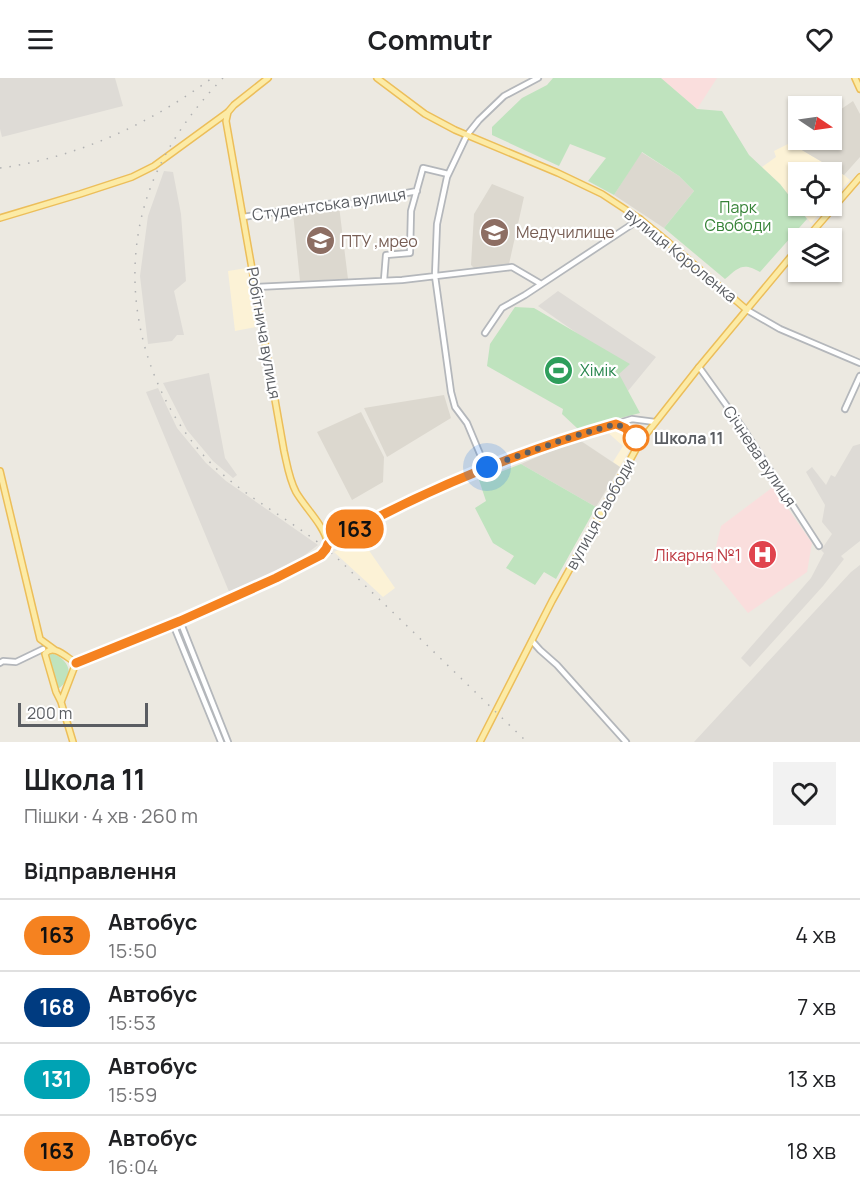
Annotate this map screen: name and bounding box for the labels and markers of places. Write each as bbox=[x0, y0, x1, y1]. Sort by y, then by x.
school or university icon: Медучилище bbox=[479, 216, 511, 248]
place label: Медучилище bbox=[516, 221, 615, 243]
school or university icon: ПТУ ,мрео bbox=[304, 225, 336, 257]
place label: ПТУ ,мрео bbox=[341, 230, 418, 252]
sports icon: Хімік bbox=[543, 354, 575, 386]
place label: Хімік bbox=[580, 359, 617, 381]
marker: Школа 11 bbox=[623, 425, 649, 451]
place label: Школа 11 bbox=[654, 427, 724, 449]
hospital icon: Лікарня №1 bbox=[746, 539, 778, 571]
place label: Лікарня №1 bbox=[654, 544, 741, 566]

